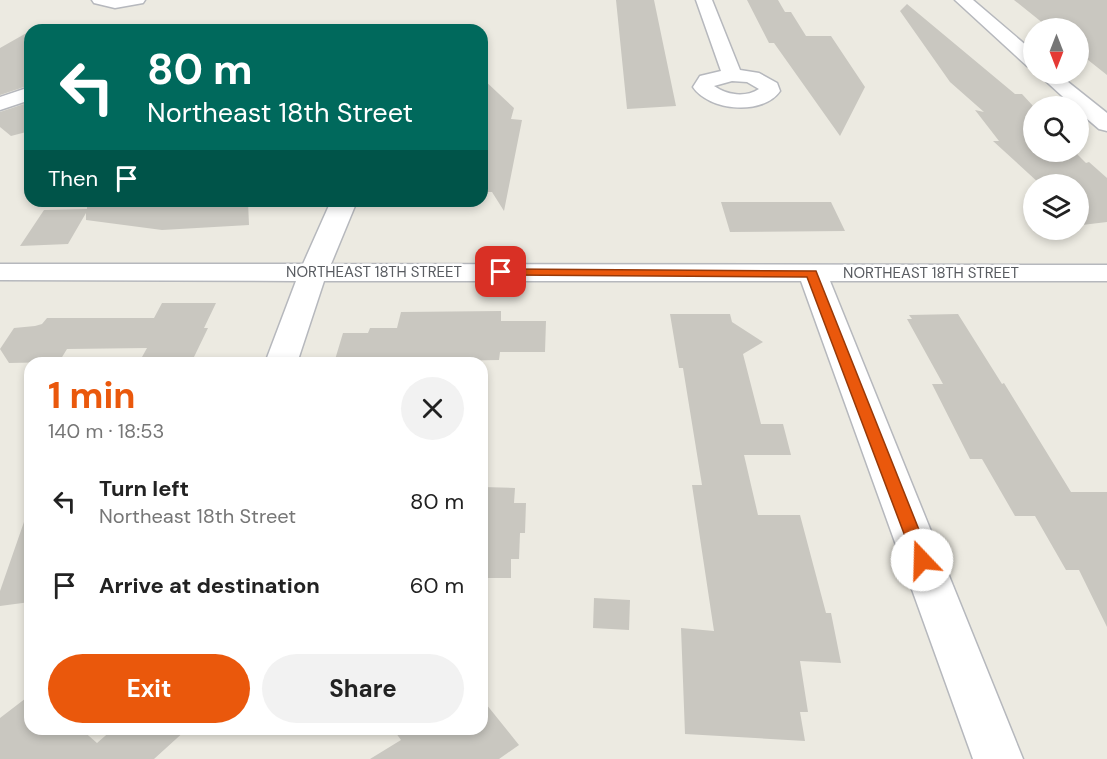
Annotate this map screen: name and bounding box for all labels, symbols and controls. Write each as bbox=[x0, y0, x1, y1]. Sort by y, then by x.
north arrow bbox=[1023, 18, 1089, 84]
map controls bbox=[1023, 18, 1089, 240]
text: 80 m bbox=[147, 42, 253, 97]
icon: left bbox=[48, 48, 126, 126]
text: Northeast 18th Street bbox=[147, 95, 413, 130]
button: search bbox=[1023, 96, 1089, 162]
icon: arrive bbox=[110, 162, 143, 195]
text: Then bbox=[48, 164, 98, 193]
button: layers bbox=[1023, 174, 1089, 240]
pin bbox=[475, 246, 526, 297]
icon: arrive bbox=[484, 255, 517, 288]
street label: NORTHEAST 18TH STREET bbox=[286, 262, 462, 282]
street label: NORTHEAST 18TH STREET bbox=[843, 263, 1019, 283]
text: 1 min bbox=[48, 372, 136, 419]
button: close bbox=[401, 377, 464, 440]
text: 140 m · 18:53 bbox=[48, 418, 164, 444]
text: Turn left bbox=[99, 474, 189, 503]
icon: left bbox=[48, 485, 81, 518]
text: 80 m bbox=[410, 487, 464, 516]
text: Northeast 18th Street bbox=[99, 503, 296, 529]
position arrow bbox=[890, 528, 954, 592]
icon: arrive bbox=[48, 569, 81, 602]
text: Arrive at destination bbox=[99, 571, 320, 600]
text: 60 m bbox=[410, 571, 464, 600]
button: Exit bbox=[48, 654, 250, 723]
button: Share bbox=[262, 654, 464, 723]

